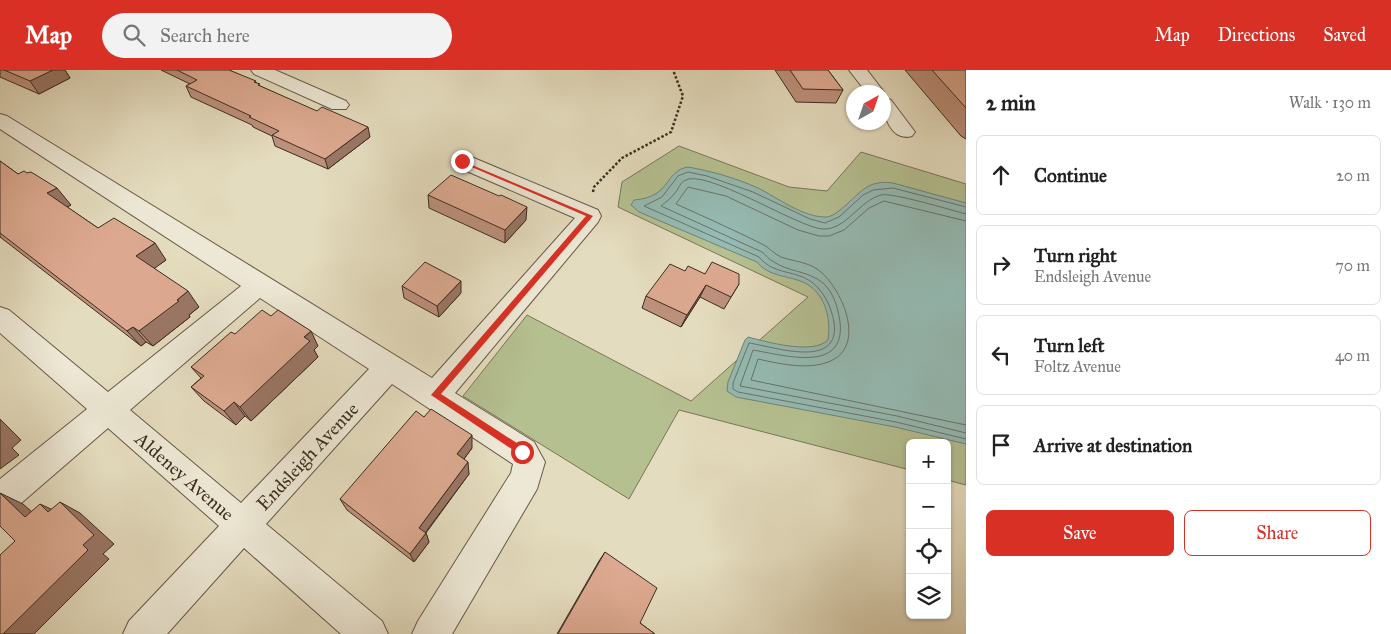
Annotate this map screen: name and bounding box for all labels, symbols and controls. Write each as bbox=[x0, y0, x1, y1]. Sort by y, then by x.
search box bbox=[102, 13, 452, 58]
text: Map bbox=[25, 20, 72, 50]
icon: search bbox=[120, 21, 148, 49]
text: Search here bbox=[160, 24, 250, 47]
text: Map bbox=[1154, 24, 1190, 46]
text: Directions bbox=[1218, 24, 1295, 46]
text: Saved bbox=[1323, 24, 1366, 46]
north arrow bbox=[846, 85, 891, 130]
text: 2 min bbox=[986, 90, 1036, 116]
text: Walk · 130 m bbox=[1289, 93, 1371, 112]
route end bbox=[451, 150, 474, 173]
icon: ahead bbox=[987, 161, 1015, 189]
text: Continue bbox=[1034, 164, 1107, 187]
text: 20 m bbox=[1336, 166, 1370, 185]
text: Turn right bbox=[1034, 244, 1117, 267]
icon: right bbox=[987, 251, 1015, 279]
text: 70 m bbox=[1335, 256, 1370, 275]
text: Endsleigh Avenue bbox=[1034, 267, 1151, 286]
text: Turn left bbox=[1034, 334, 1104, 357]
icon: left bbox=[987, 341, 1015, 369]
text: 40 m bbox=[1335, 346, 1370, 365]
text: Foltz Avenue bbox=[1034, 357, 1121, 376]
street label: Endsleigh Avenue bbox=[252, 398, 364, 516]
street label: Aldeney Avenue bbox=[130, 427, 239, 526]
icon: arrive bbox=[987, 431, 1015, 459]
text: Arrive at destination bbox=[1034, 434, 1192, 457]
map controls bbox=[906, 439, 951, 619]
button: + bbox=[906, 439, 951, 484]
route start bbox=[511, 441, 534, 464]
button: − bbox=[906, 484, 951, 529]
button: Save bbox=[986, 510, 1174, 556]
button: Share bbox=[1184, 510, 1371, 556]
button: locate bbox=[906, 529, 951, 574]
button: layers bbox=[906, 574, 951, 619]

